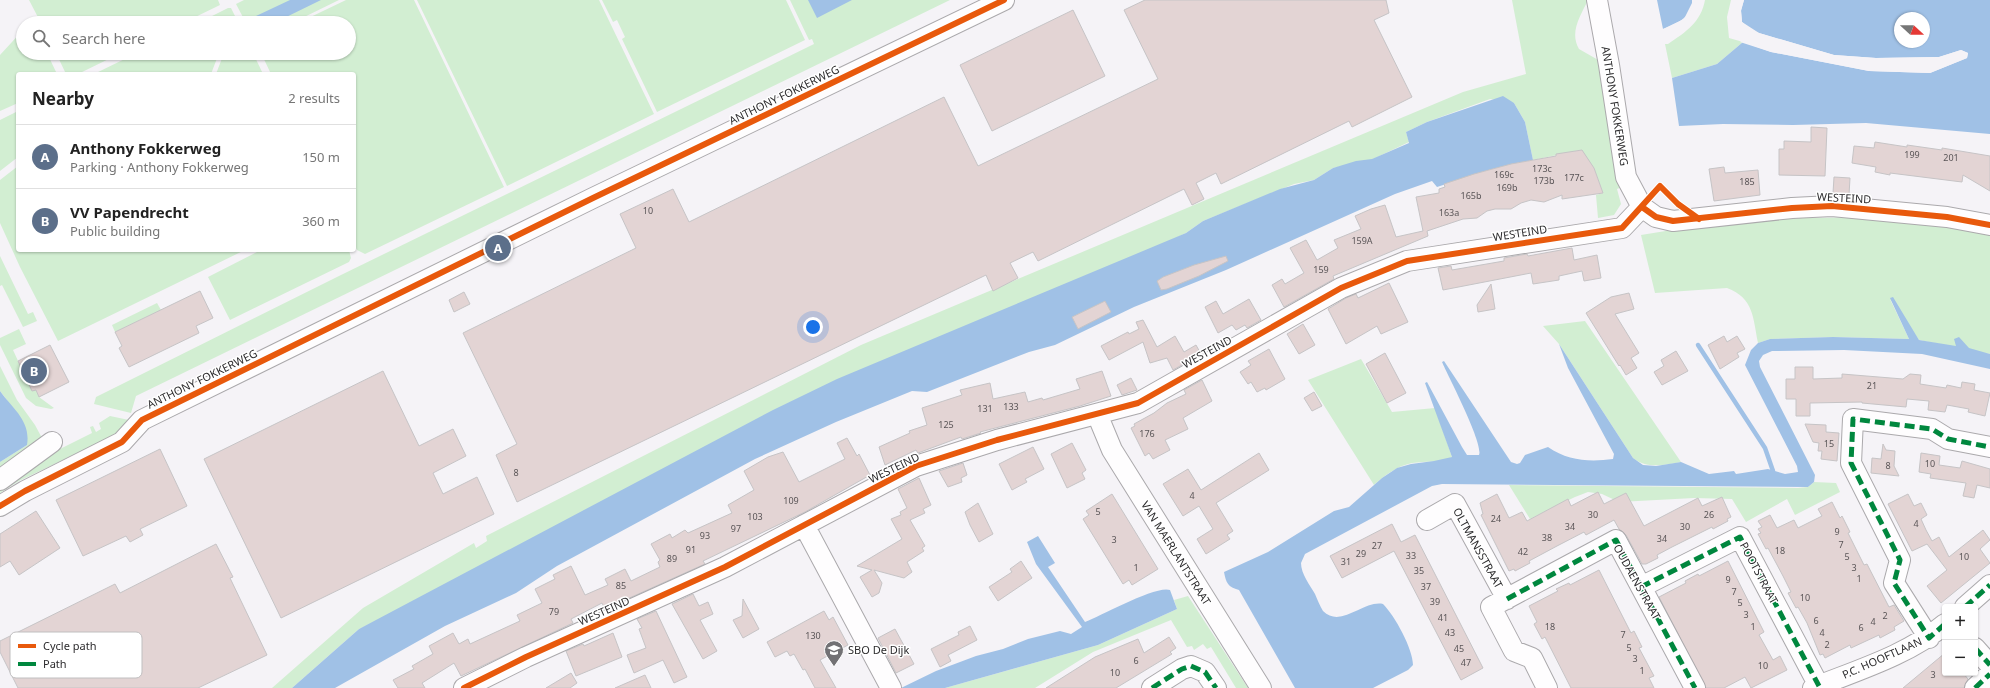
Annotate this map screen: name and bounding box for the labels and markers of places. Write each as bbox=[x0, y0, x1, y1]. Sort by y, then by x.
pin: A bbox=[485, 233, 511, 263]
pin: B bbox=[21, 356, 47, 386]
school or university icon: SBO De Dijk bbox=[823, 639, 845, 667]
place label: SBO De Dijk bbox=[848, 642, 909, 657]

